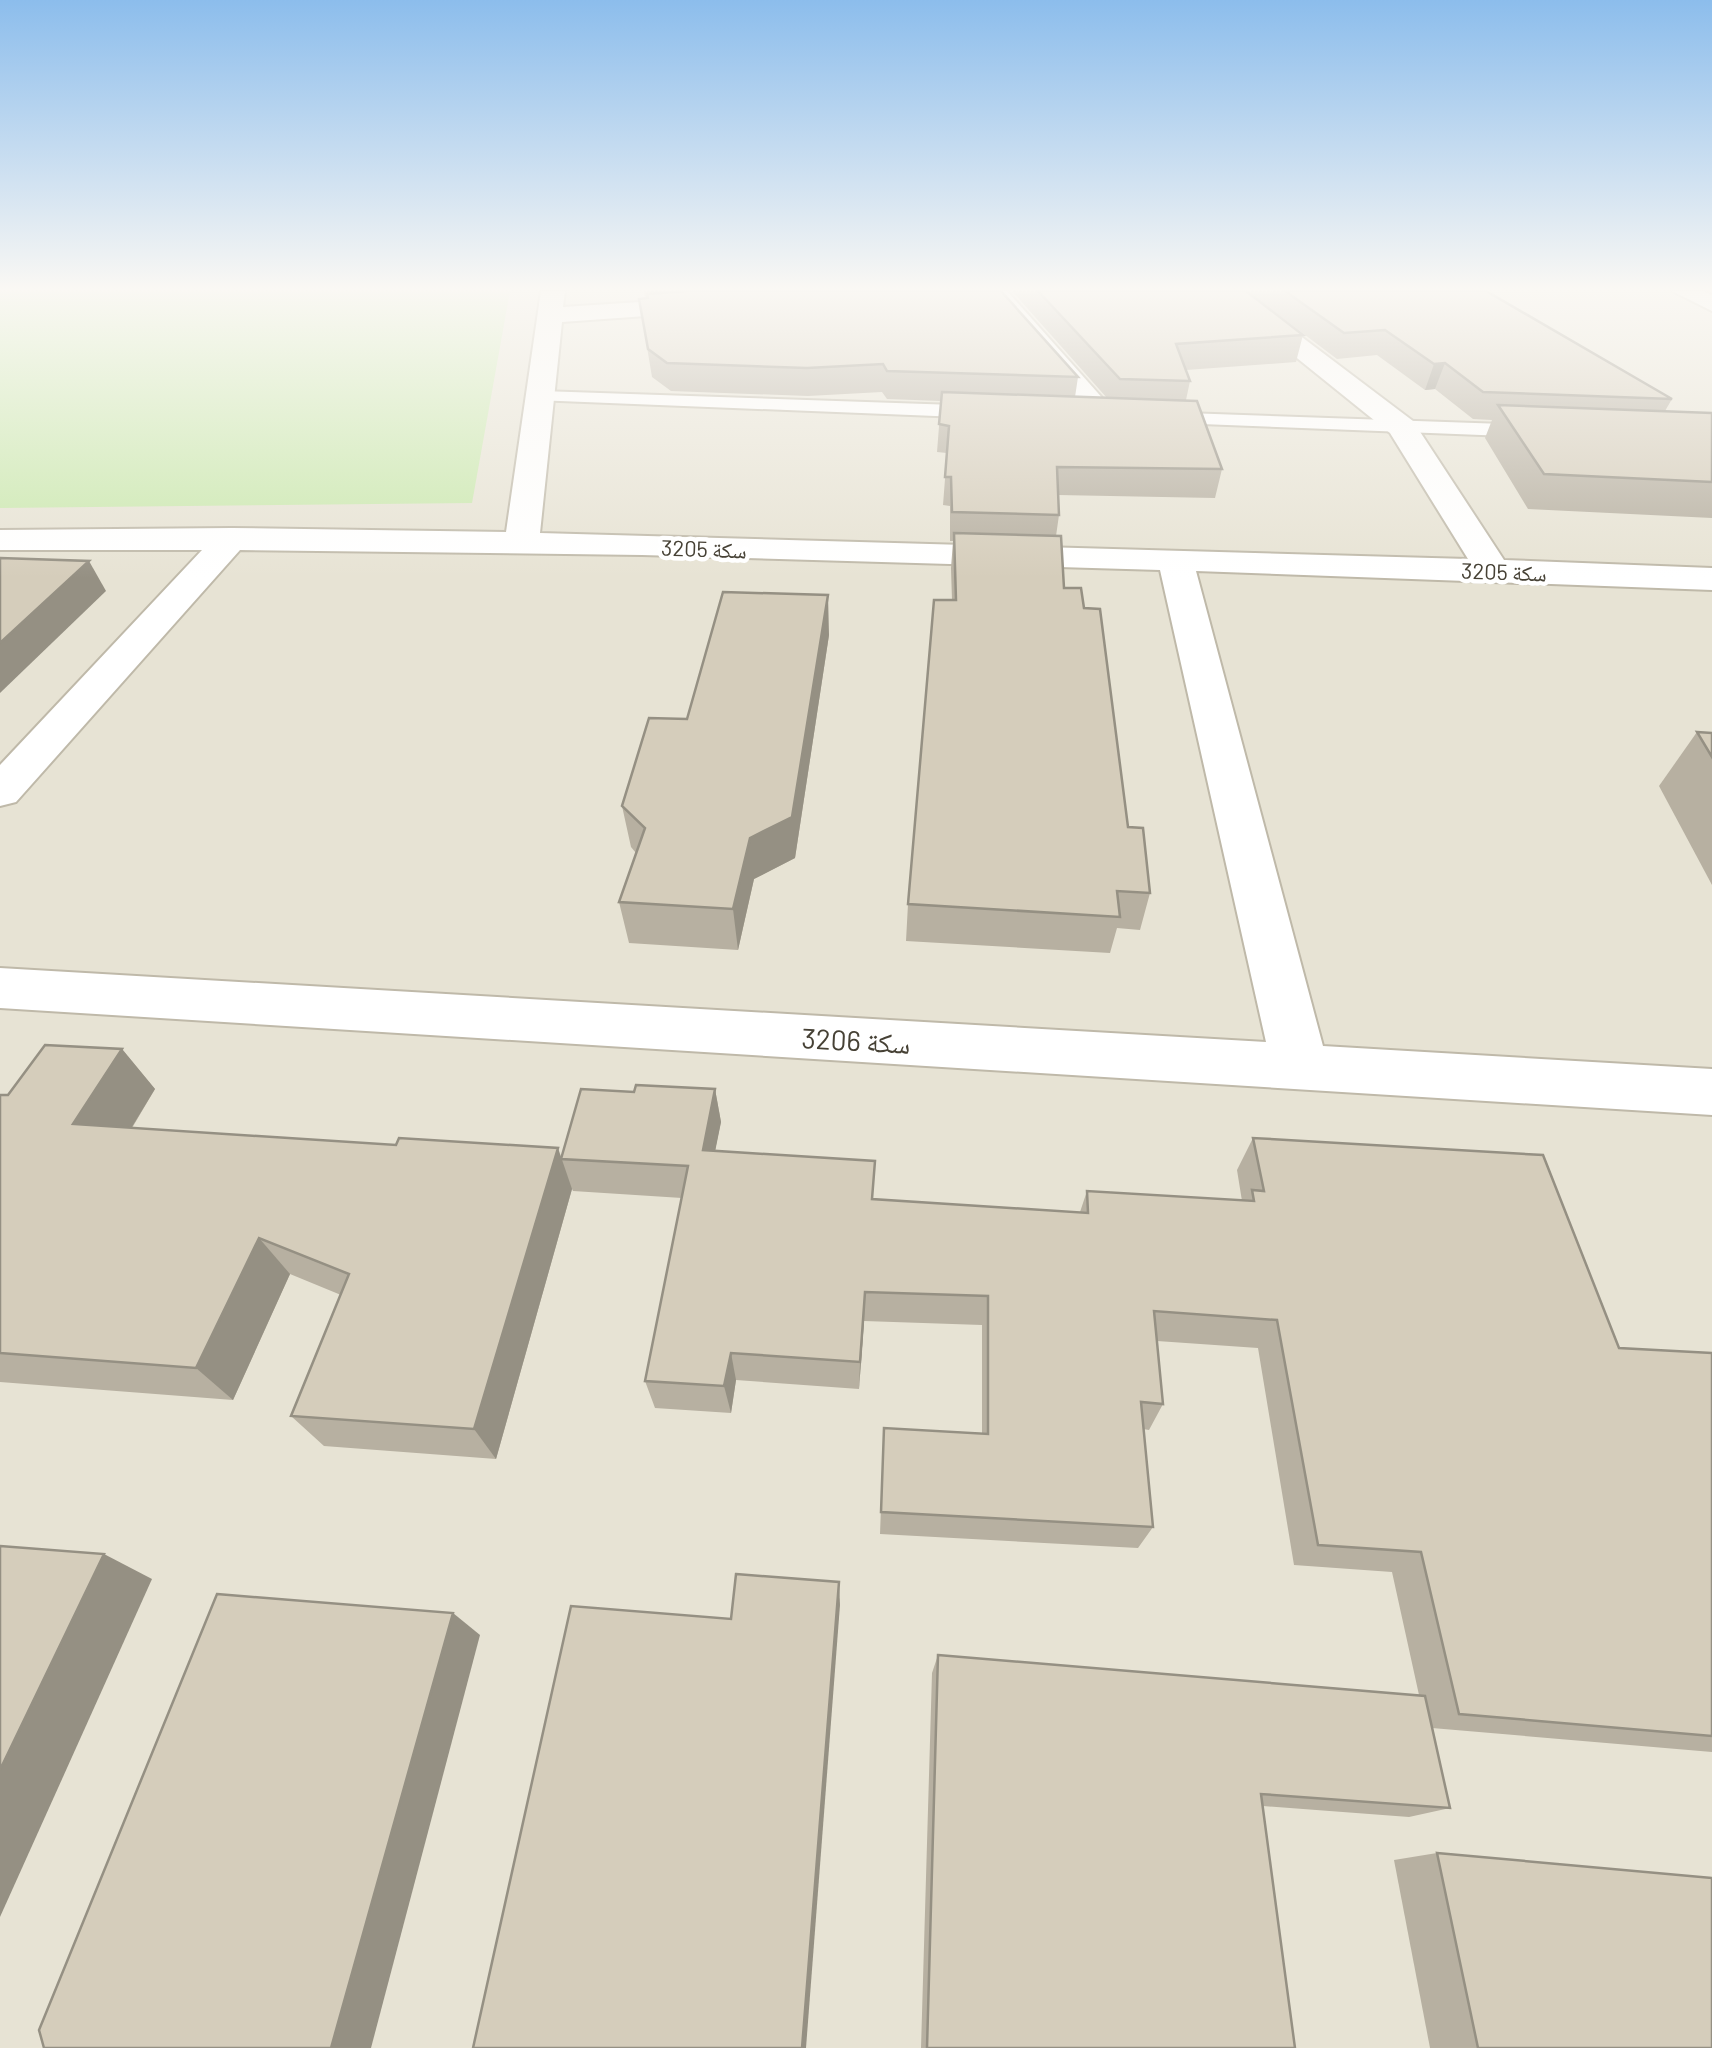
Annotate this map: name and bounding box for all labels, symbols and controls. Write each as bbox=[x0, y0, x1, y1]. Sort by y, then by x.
street label: سكة 3205 bbox=[661, 534, 747, 562]
street label: سكة 3205 bbox=[1461, 557, 1547, 585]
street label: سكة 3206 bbox=[801, 1020, 911, 1060]

